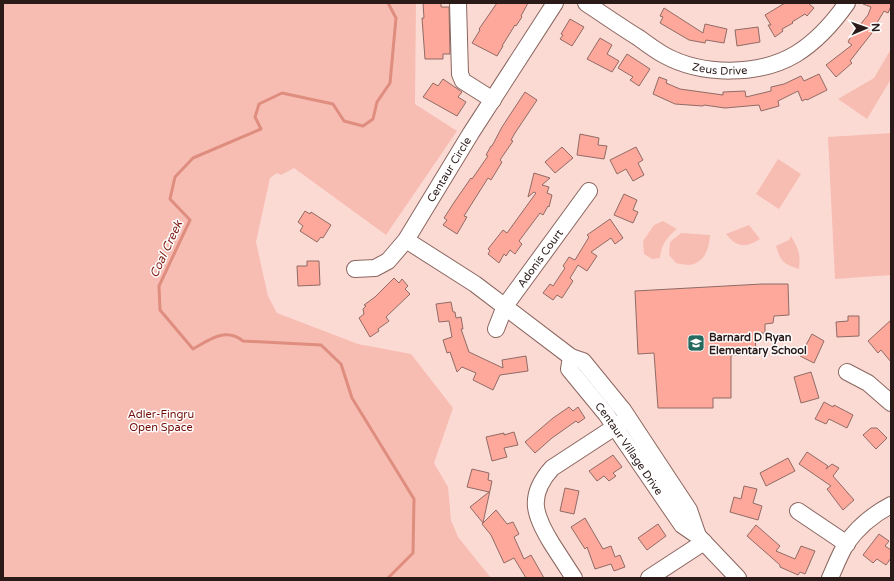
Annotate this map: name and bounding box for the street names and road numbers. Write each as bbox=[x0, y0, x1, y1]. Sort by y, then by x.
street label: Zeus Drive bbox=[691, 60, 748, 77]
street label: Centaur Circle bbox=[424, 135, 474, 204]
street label: Adonis Court bbox=[514, 227, 565, 290]
street label: Centaur Village Drive bbox=[593, 400, 666, 497]

